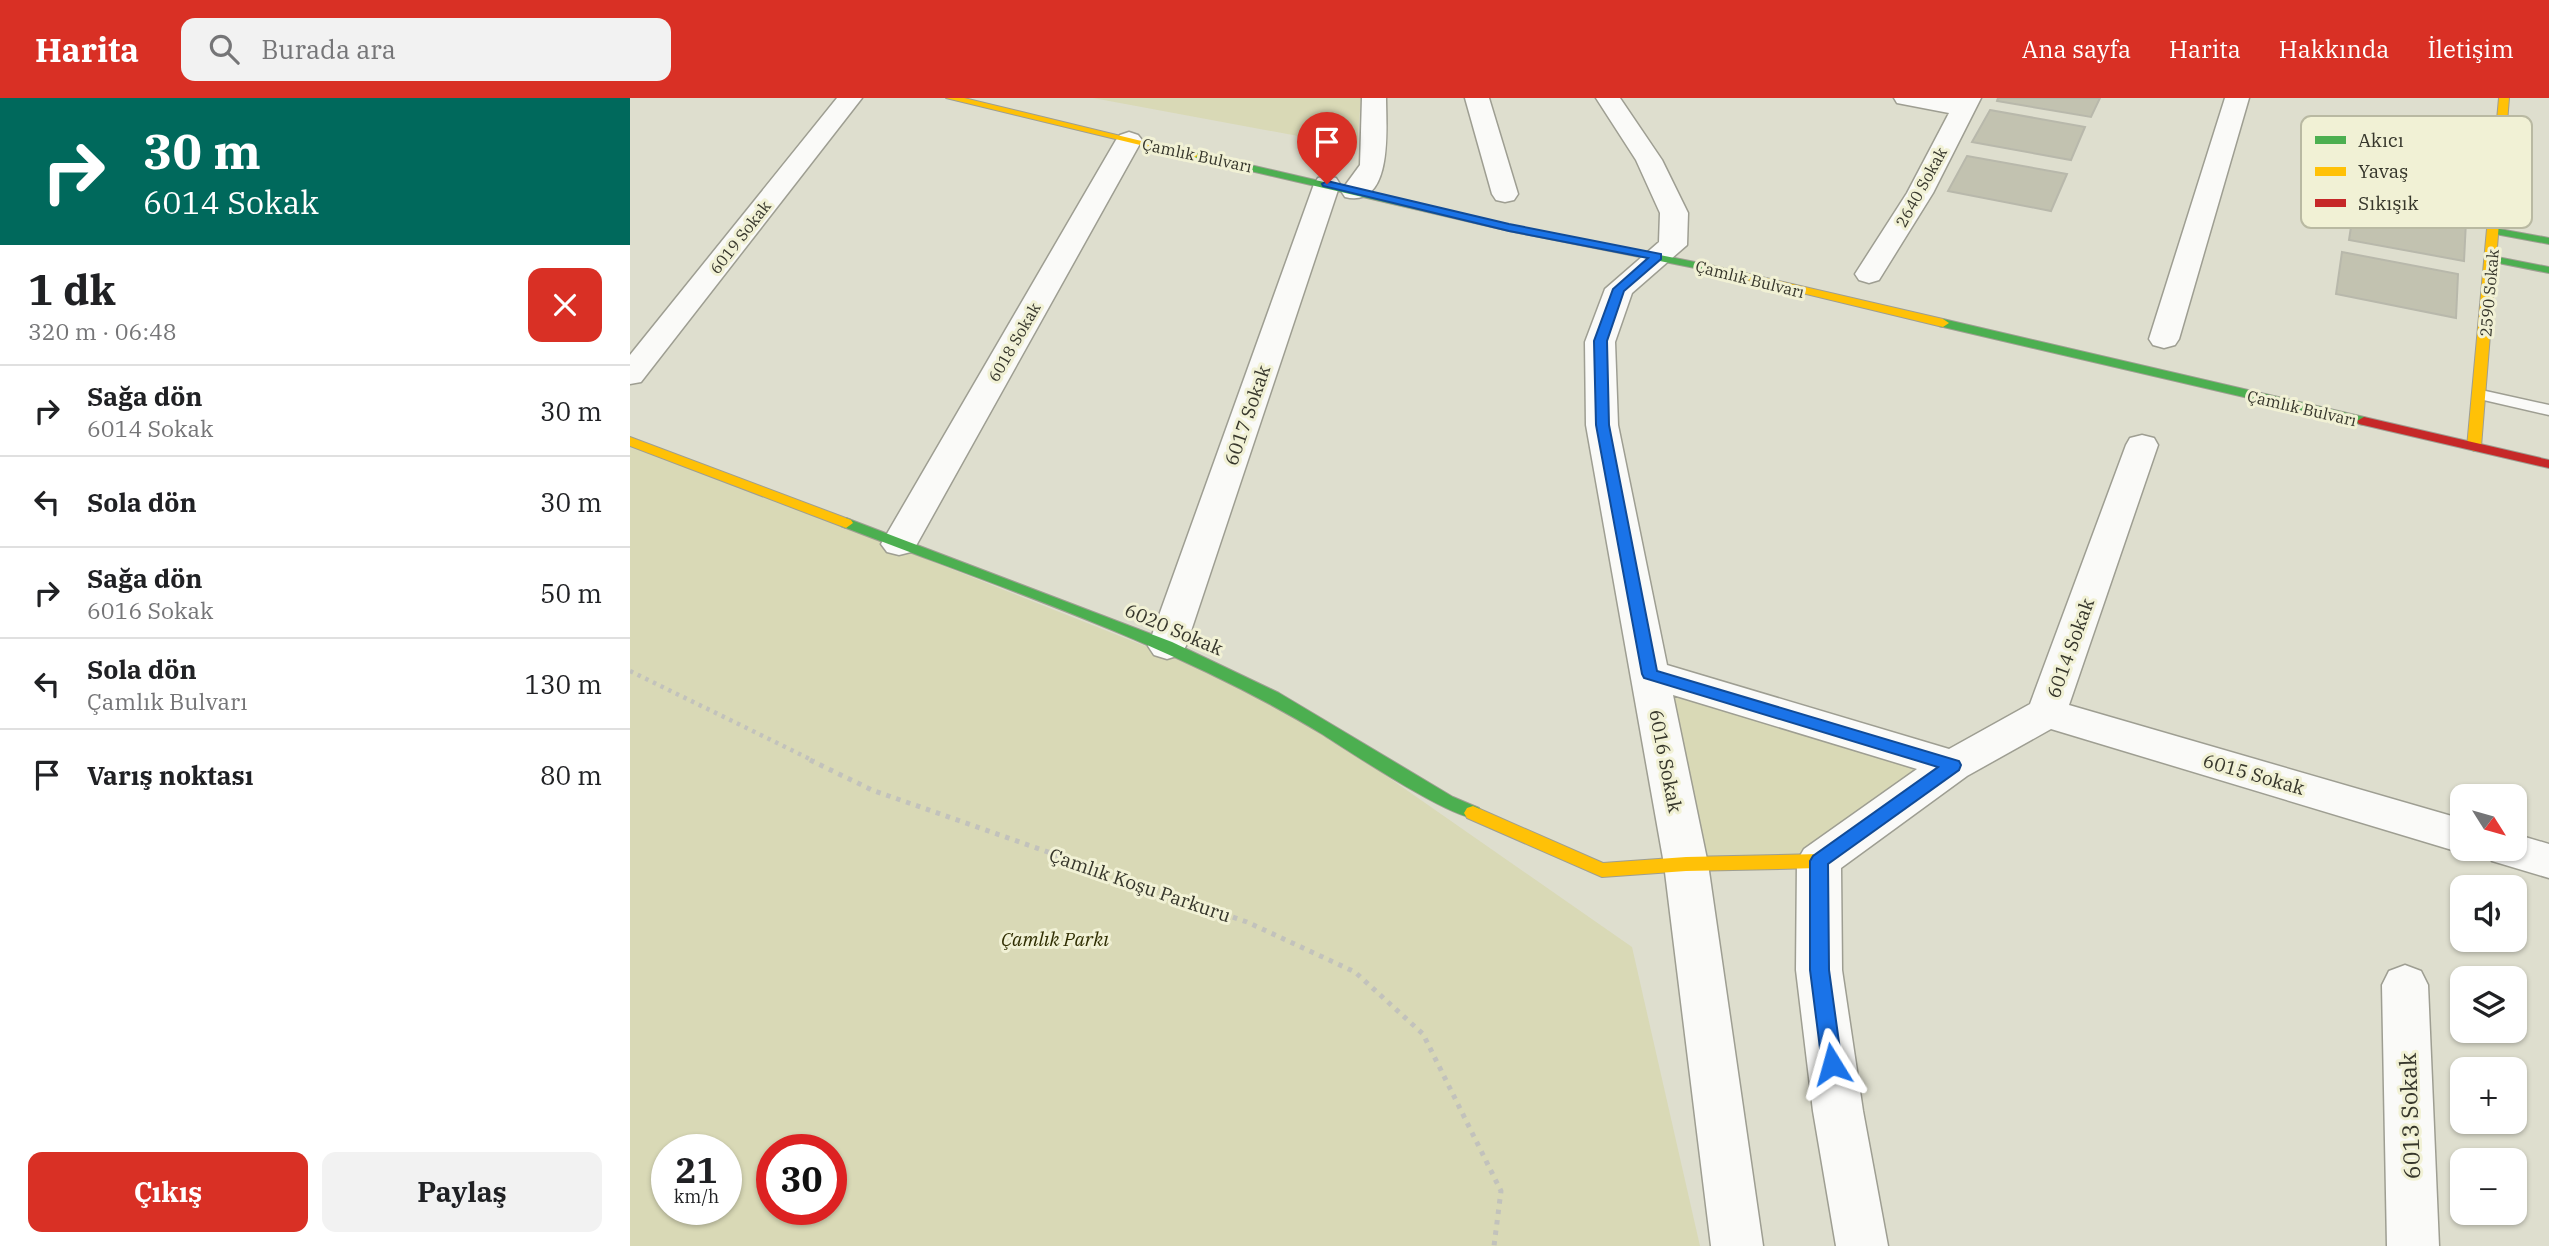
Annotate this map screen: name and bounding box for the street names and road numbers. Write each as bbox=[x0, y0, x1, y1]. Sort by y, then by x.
street label: Çamlık Bulvarı bbox=[1140, 134, 1254, 176]
street label: 2640 Sokak bbox=[1891, 143, 1951, 230]
street label: 6019 Sokak bbox=[705, 196, 775, 278]
street label: 2590 Sokak bbox=[2475, 248, 2503, 338]
street label: Çamlık Bulvarı bbox=[1693, 256, 1807, 302]
street label: 6018 Sokak bbox=[983, 298, 1045, 385]
street label: 6017 Sokak bbox=[1219, 362, 1275, 468]
street label: Çamlık Bulvarı bbox=[2245, 386, 2359, 430]
street label: 6014 Sokak bbox=[2041, 595, 2099, 701]
street label: 6020 Sokak bbox=[1121, 598, 1227, 660]
street label: 6016 Sokak bbox=[1644, 707, 1688, 815]
street label: 6015 Sokak bbox=[2200, 748, 2308, 800]
street label: Çamlık Koşu Parkuru bbox=[1046, 843, 1234, 927]
street label: 6013 Sokak bbox=[2392, 1052, 2426, 1180]

